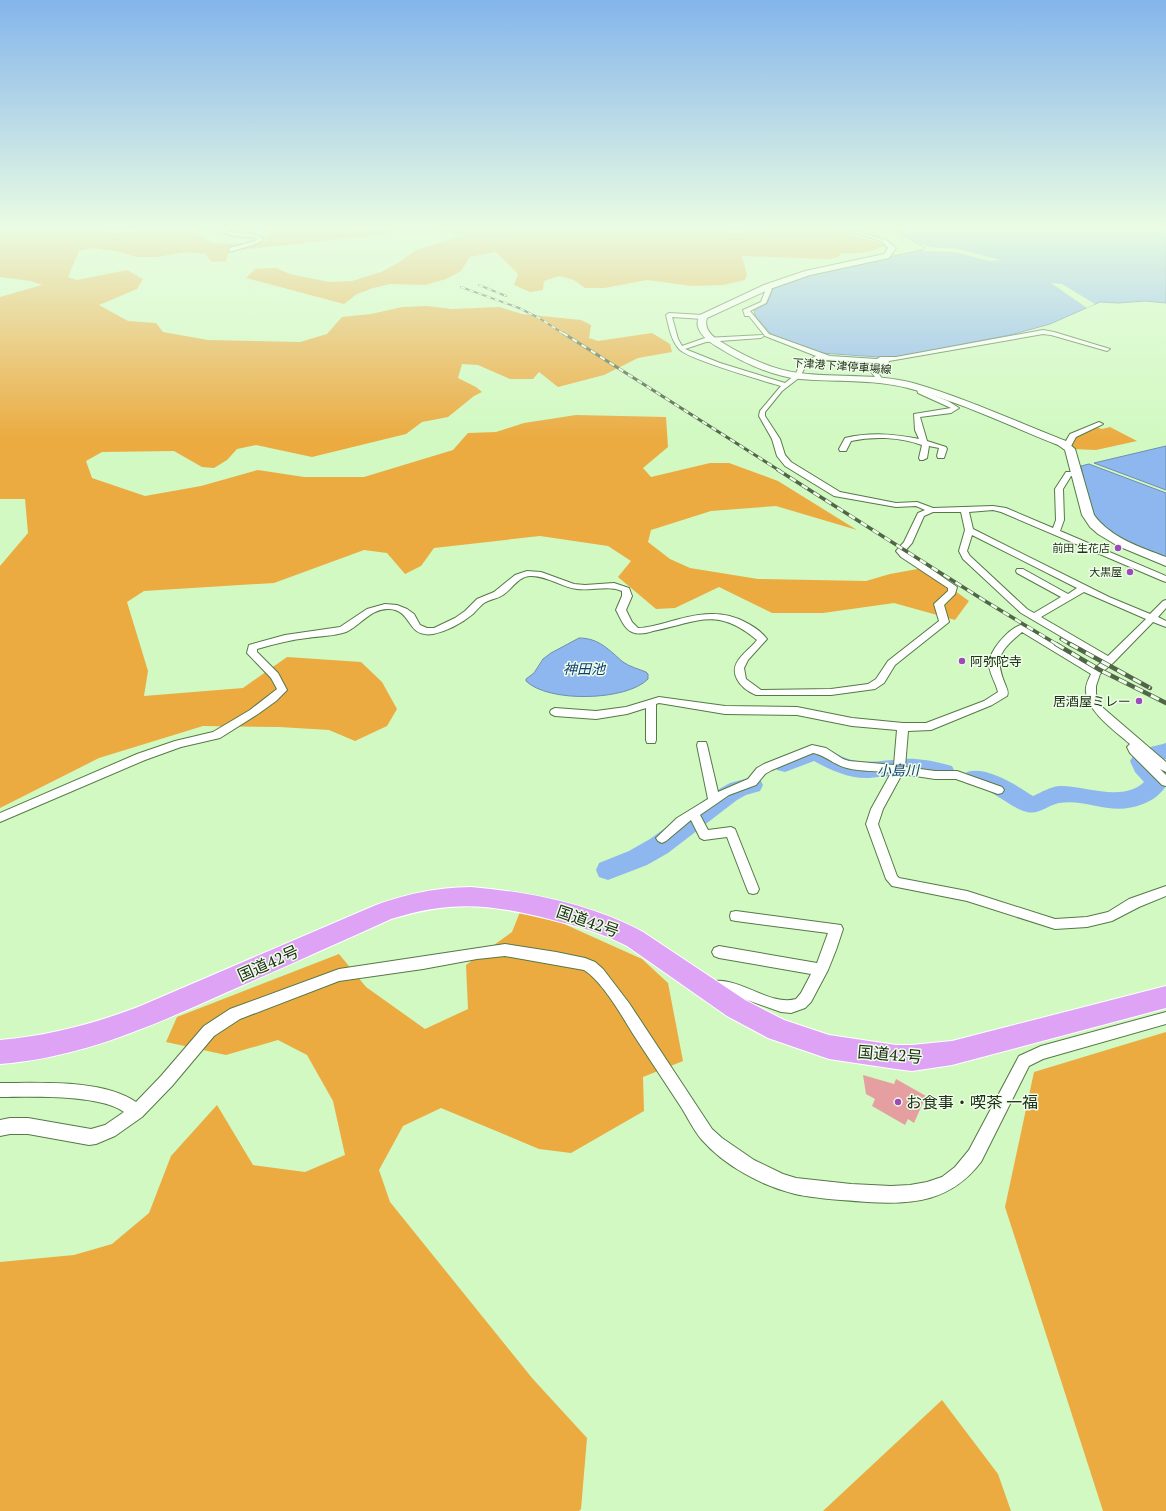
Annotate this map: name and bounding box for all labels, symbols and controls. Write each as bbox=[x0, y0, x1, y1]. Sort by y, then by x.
street label: 下津港下津停車場線 bbox=[792, 356, 892, 376]
place label: 前田 生花店 bbox=[1052, 541, 1110, 555]
marker: 前田 生花店 bbox=[1113, 543, 1123, 553]
place label: 大黒屋 bbox=[1089, 565, 1122, 579]
marker: 大黒屋 bbox=[1125, 567, 1135, 577]
place label: 阿弥陀寺 bbox=[970, 652, 1022, 670]
marker: 阿弥陀寺 bbox=[957, 656, 967, 666]
water label: 神田池 bbox=[563, 659, 607, 678]
place label: 居酒屋ミレー bbox=[1053, 692, 1131, 710]
marker: 居酒屋ミレー bbox=[1134, 696, 1144, 706]
water label: 小島川 bbox=[877, 760, 921, 780]
street label: 国道42号 bbox=[554, 900, 622, 942]
street label: 国道42号 bbox=[234, 940, 302, 986]
street label: 国道42号 bbox=[857, 1040, 923, 1068]
place label: お食事・喫茶 一福 bbox=[906, 1091, 1038, 1113]
marker: お食事・喫茶 一福 bbox=[893, 1097, 903, 1107]

